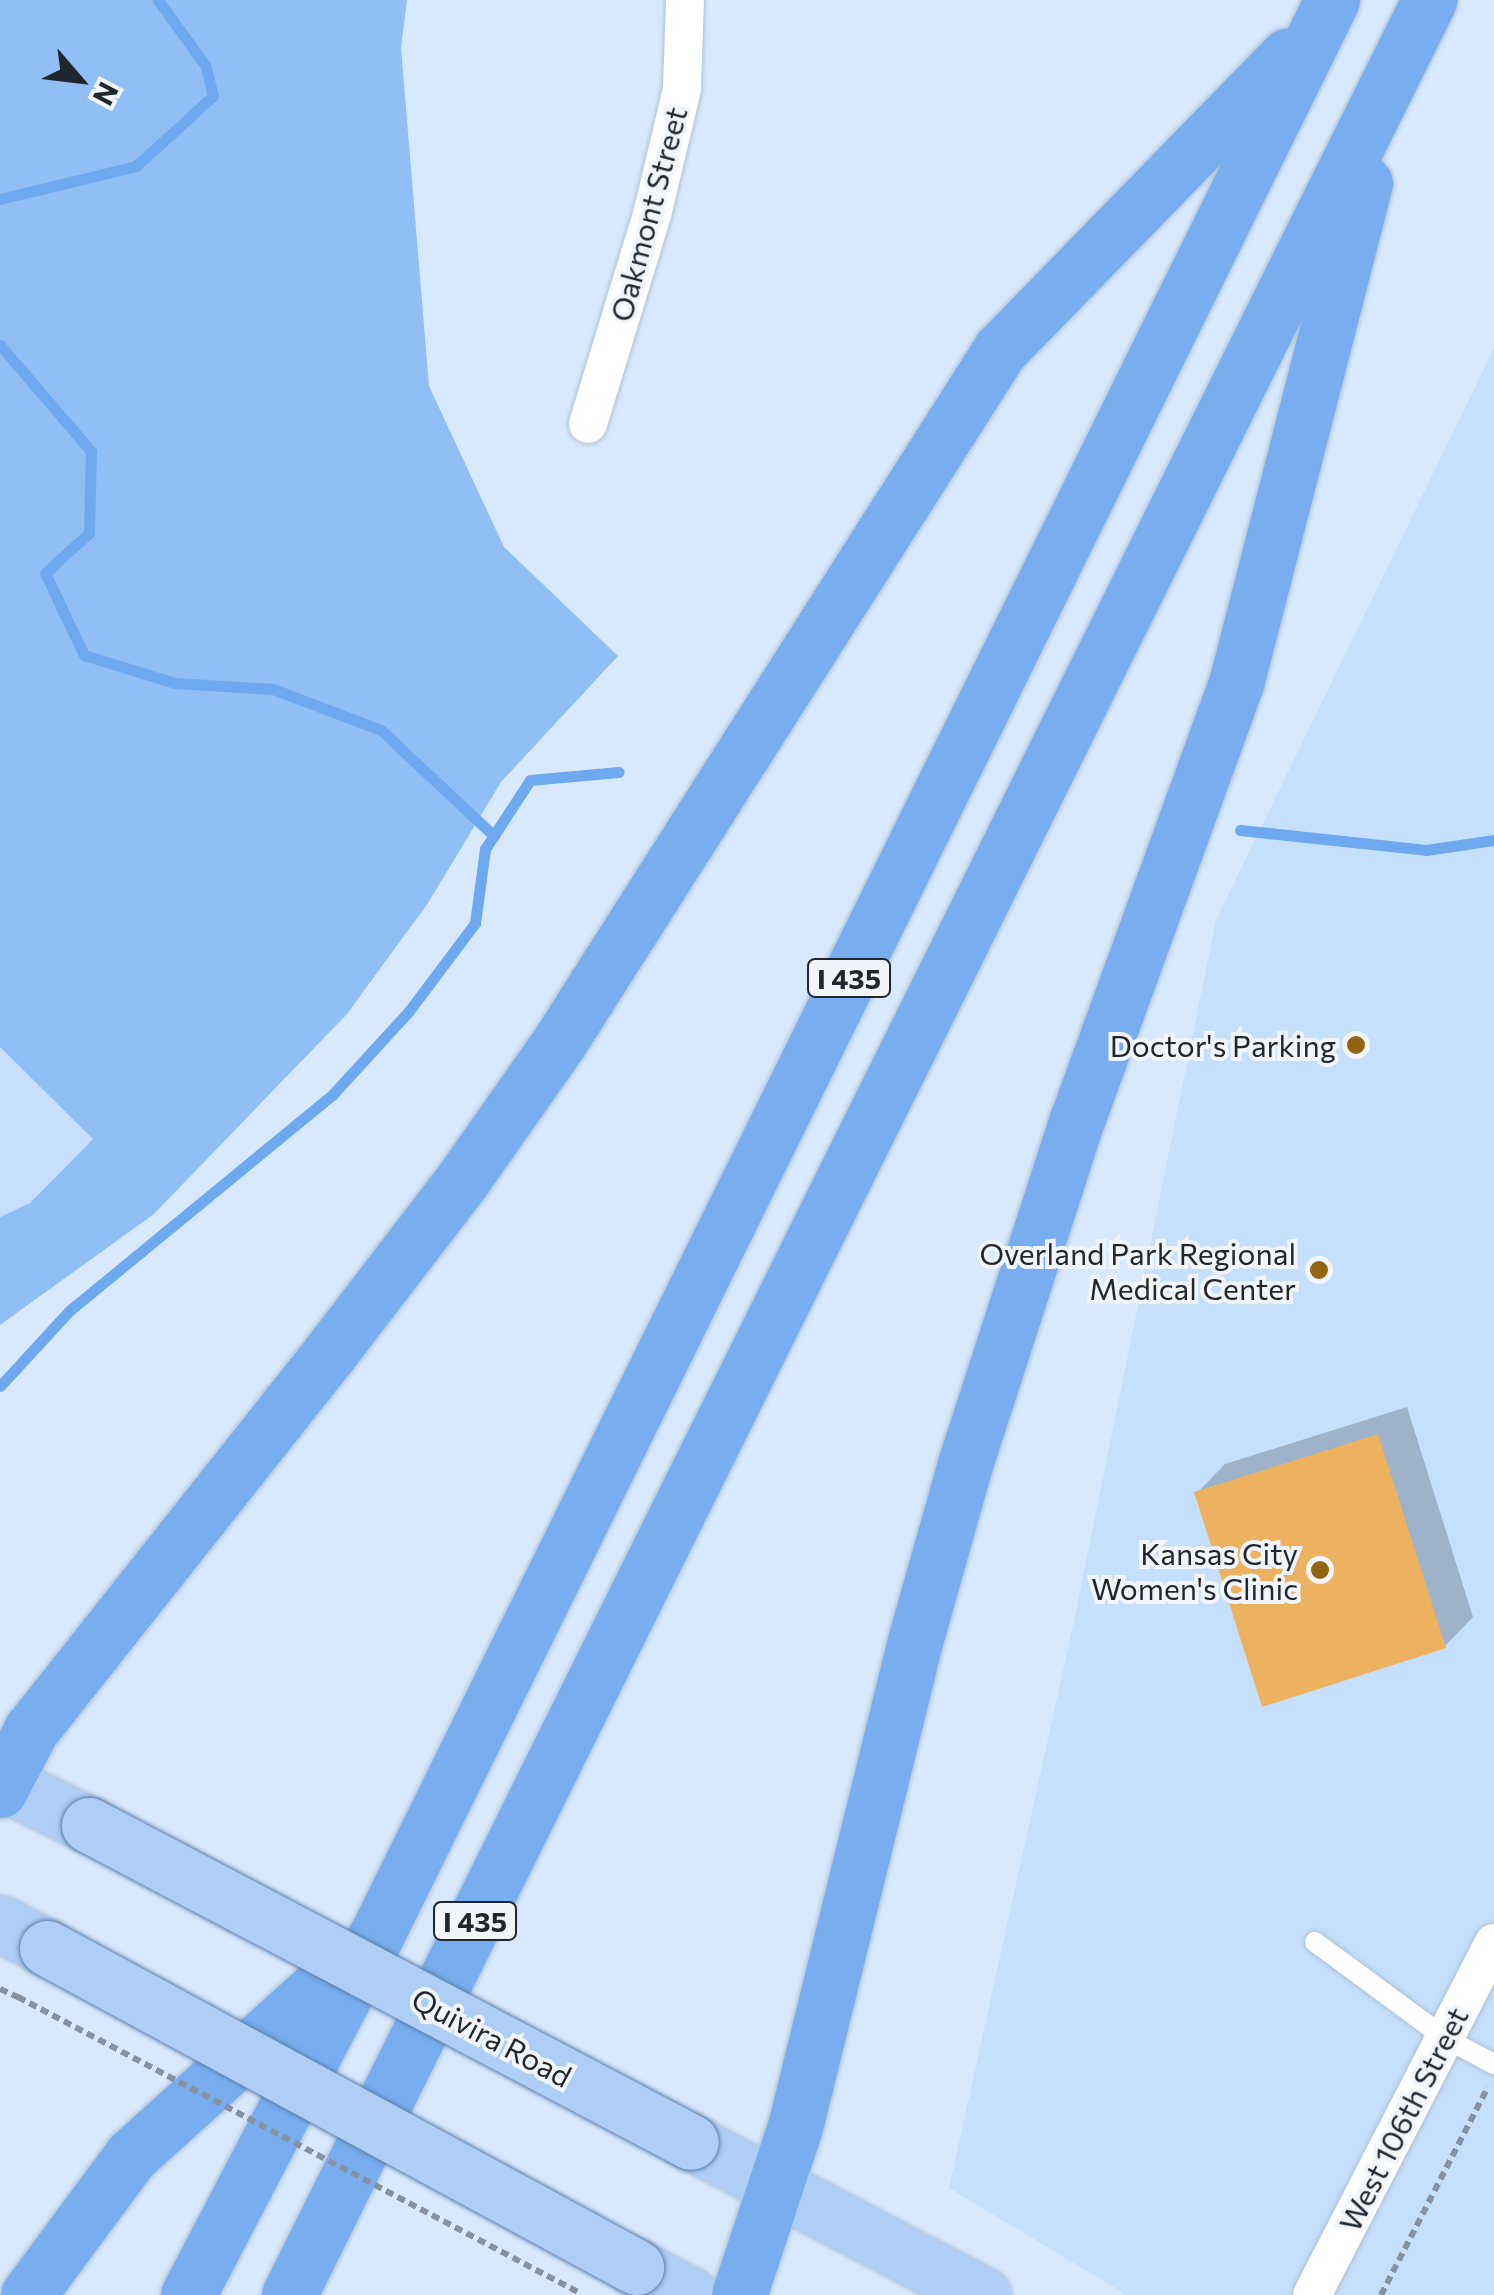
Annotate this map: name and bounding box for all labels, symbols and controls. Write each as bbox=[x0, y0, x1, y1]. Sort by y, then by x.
north arrow bbox=[30, 30, 130, 130]
text: N bbox=[87, 77, 126, 111]
street label: Oakmont Street bbox=[602, 103, 694, 325]
road number: I 435 bbox=[806, 955, 892, 1001]
place label: Doctor's Parking bbox=[1110, 1027, 1336, 1063]
marker: Doctor's Parking bbox=[1345, 1034, 1367, 1056]
place label: Overland Park Regional Medical Center bbox=[979, 1235, 1296, 1306]
marker: Overland Park Regional Medical Center bbox=[1306, 1257, 1332, 1283]
place label: Kansas City Women's Clinic bbox=[1091, 1535, 1298, 1606]
marker: Kansas City Women's Clinic bbox=[1307, 1557, 1333, 1583]
road number: I 435 bbox=[432, 1898, 518, 1944]
street label: Quivira Road bbox=[406, 1980, 578, 2094]
street label: West 106th Street bbox=[1331, 2001, 1475, 2237]

